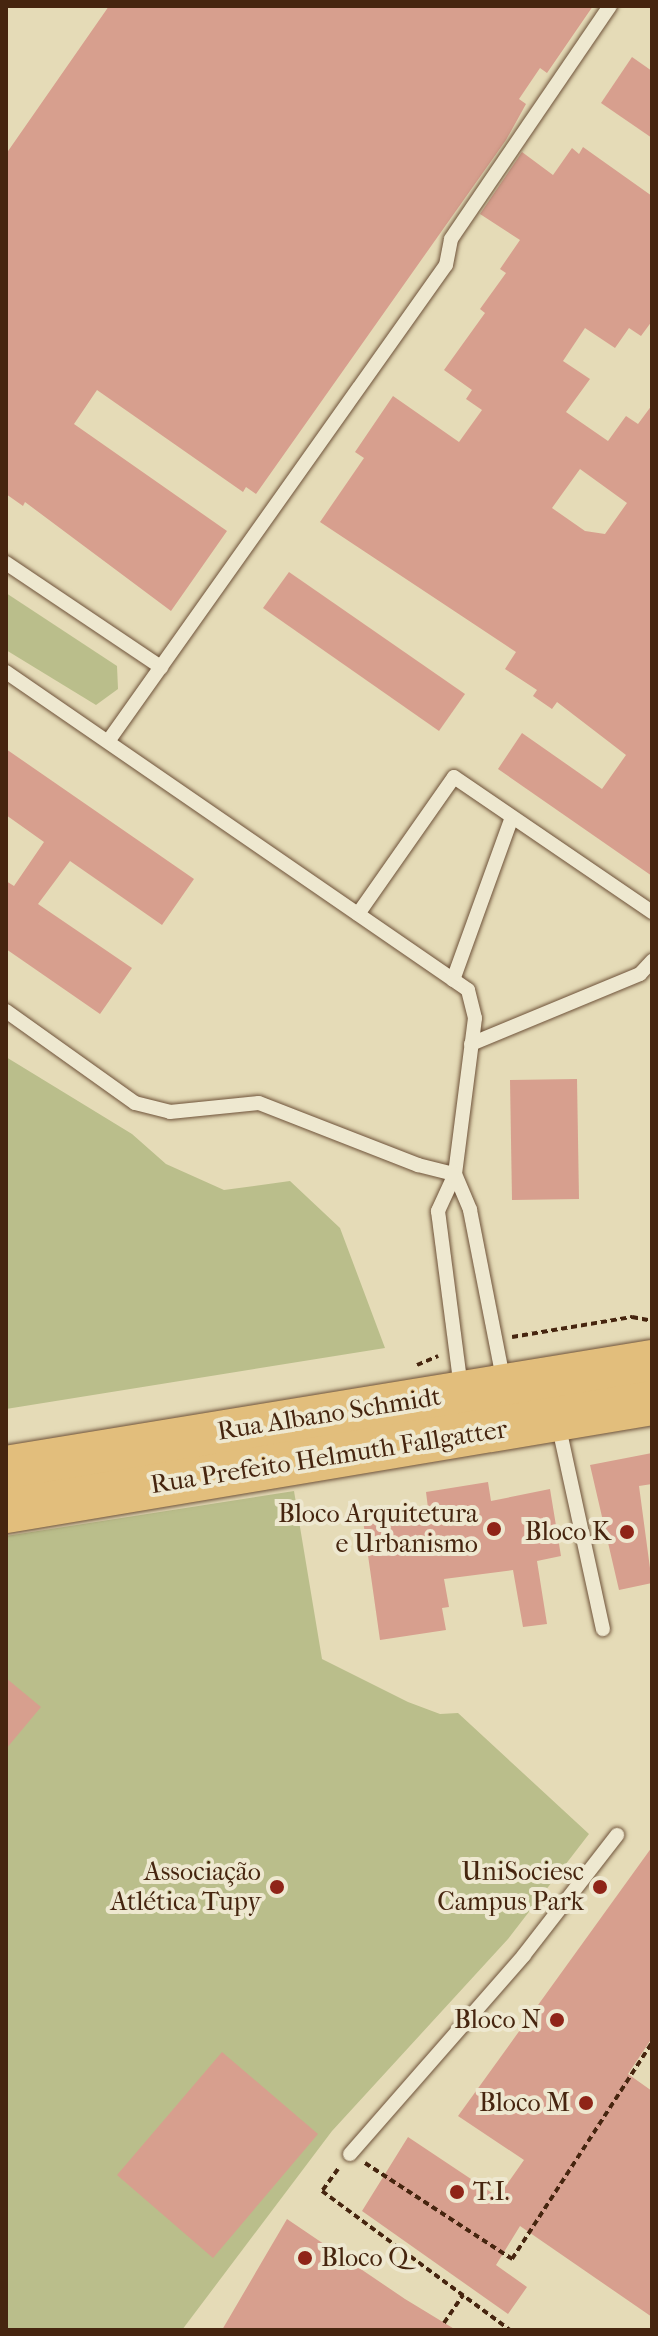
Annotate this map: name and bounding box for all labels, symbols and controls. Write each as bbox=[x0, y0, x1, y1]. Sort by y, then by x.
street label: Rua Albano Schmidt bbox=[215, 1381, 443, 1447]
street label: Rua Prefeito Helmuth Fallgatter bbox=[148, 1413, 510, 1501]
place label: Bloco Arquitetura e Urbanismo bbox=[278, 1498, 478, 1560]
place label: Bloco K bbox=[525, 1516, 611, 1548]
marker: Bloco Arquitetura e Urbanismo bbox=[485, 1520, 503, 1538]
marker: Bloco K bbox=[618, 1523, 636, 1541]
place label: Associação Atlética Tupy bbox=[110, 1856, 261, 1918]
place label: UniSociesc Campus Park bbox=[437, 1856, 584, 1918]
marker: Associação Atlética Tupy bbox=[268, 1878, 286, 1896]
marker: UniSociesc Campus Park bbox=[591, 1878, 609, 1896]
place label: Bloco N bbox=[454, 2004, 541, 2036]
marker: Bloco N bbox=[548, 2011, 566, 2029]
place label: Bloco M bbox=[479, 2087, 570, 2119]
marker: Bloco M bbox=[577, 2094, 595, 2112]
place label: T.I. bbox=[473, 2176, 510, 2208]
marker: T.I. bbox=[448, 2183, 466, 2201]
place label: Bloco Q bbox=[321, 2242, 408, 2274]
marker: Bloco Q bbox=[296, 2249, 314, 2267]

